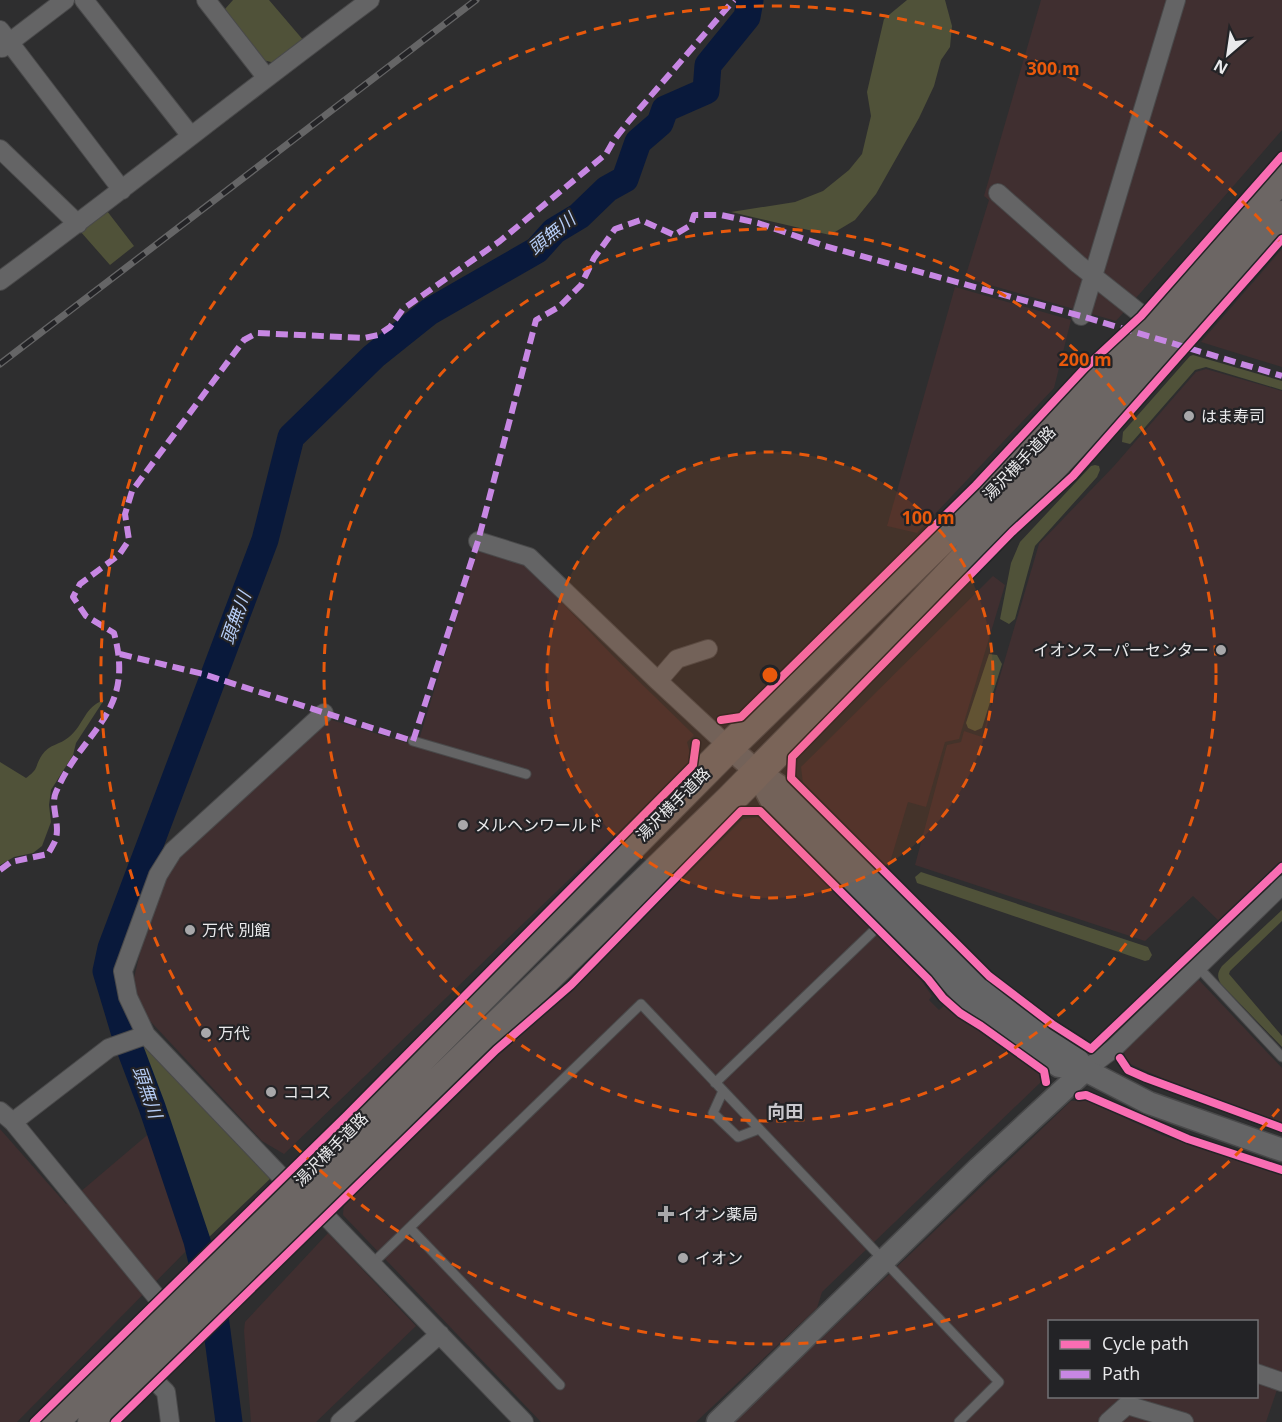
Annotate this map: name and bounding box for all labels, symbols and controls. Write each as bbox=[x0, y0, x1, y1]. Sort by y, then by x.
north arrow bbox=[1198, 24, 1258, 84]
text: N bbox=[1210, 54, 1232, 80]
text: 300 m bbox=[1026, 56, 1080, 80]
water label: 頭無川 bbox=[523, 206, 581, 260]
text: 200 m bbox=[1058, 347, 1112, 371]
place label: はま寿司 bbox=[1201, 405, 1265, 427]
marker: はま寿司 bbox=[1182, 409, 1196, 423]
street label: 湯沢横手道路 bbox=[978, 421, 1060, 505]
text: 100 m bbox=[901, 505, 955, 529]
water label: 頭無川 bbox=[215, 586, 256, 647]
place label: イオンスーパーセンター bbox=[1033, 639, 1209, 661]
marker: イオンスーパーセンター bbox=[1214, 643, 1228, 657]
centre of rings bbox=[760, 665, 780, 685]
street label: 湯沢横手道路 bbox=[631, 762, 715, 846]
place label: メルヘンワールド bbox=[475, 814, 603, 836]
marker: メルヘンワールド bbox=[456, 818, 470, 832]
place label: 万代 別館 bbox=[202, 919, 270, 941]
marker: 万代 別館 bbox=[183, 923, 197, 937]
place label: 万代 bbox=[218, 1022, 250, 1044]
marker: 万代 bbox=[199, 1026, 213, 1040]
water label: 頭無川 bbox=[128, 1062, 169, 1123]
place label: ココス bbox=[283, 1081, 331, 1103]
marker: ココス bbox=[264, 1085, 278, 1099]
district label: 向田 bbox=[767, 1099, 803, 1123]
street label: 湯沢横手道路 bbox=[289, 1107, 373, 1191]
place label: イオン薬局 bbox=[678, 1203, 758, 1225]
marker: イオン薬局 bbox=[659, 1207, 673, 1221]
place label: イオン bbox=[695, 1247, 743, 1269]
marker: イオン bbox=[676, 1251, 690, 1265]
legend bbox=[1048, 1320, 1258, 1398]
text: Cycle path bbox=[1102, 1331, 1189, 1355]
text: Path bbox=[1102, 1361, 1140, 1385]

